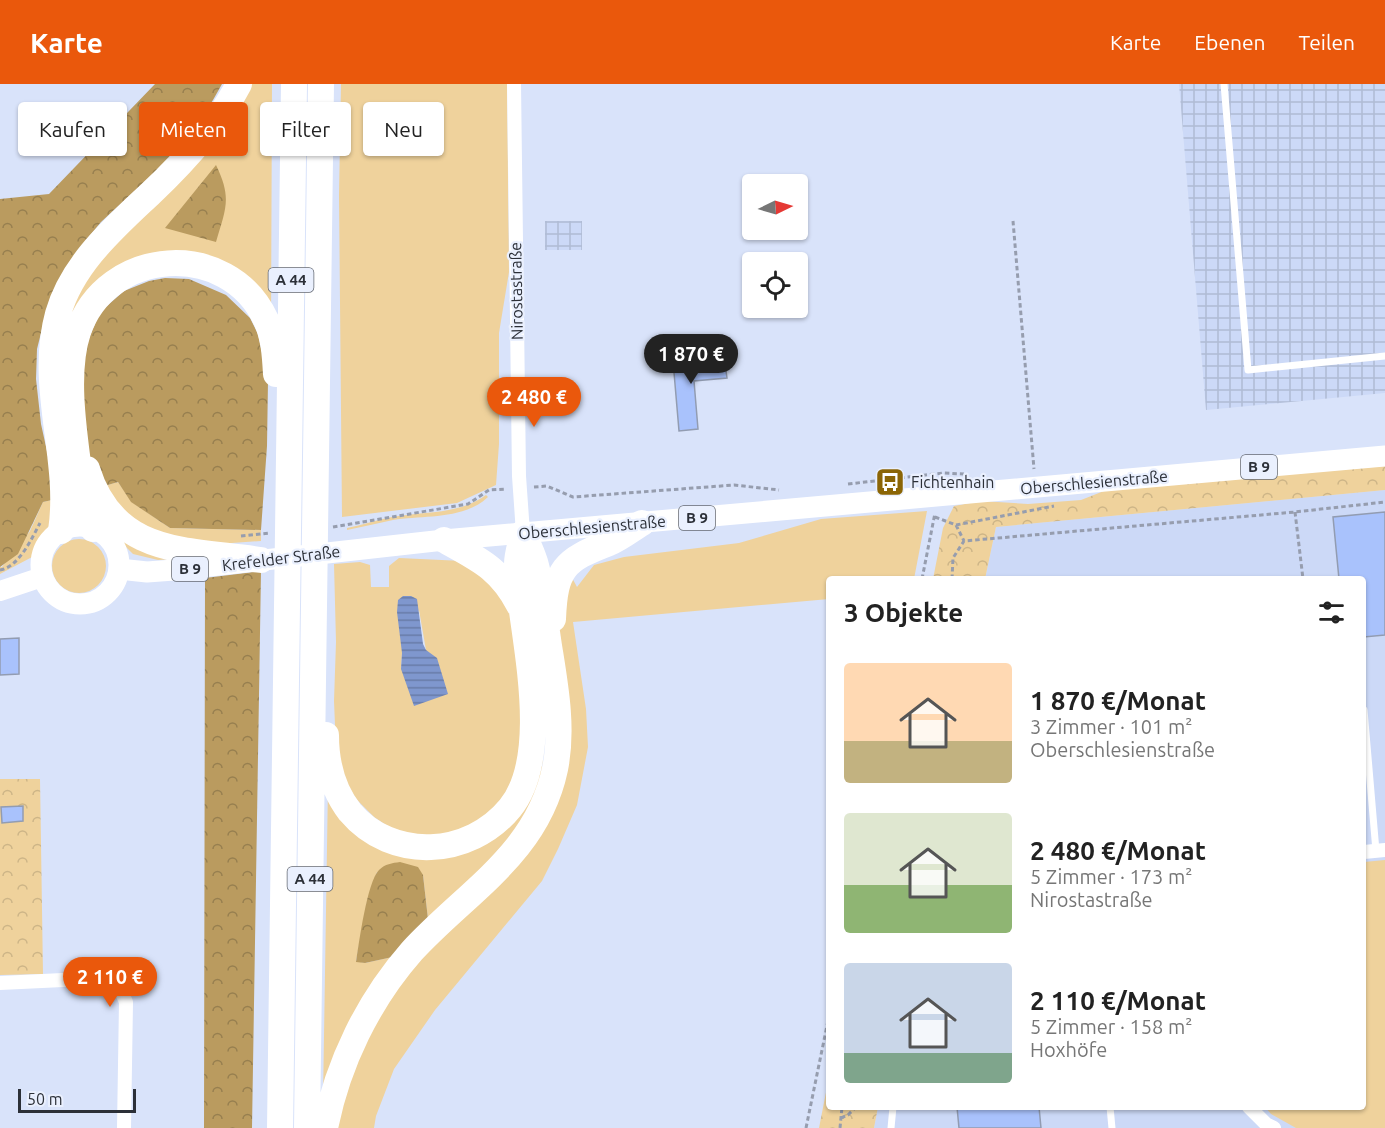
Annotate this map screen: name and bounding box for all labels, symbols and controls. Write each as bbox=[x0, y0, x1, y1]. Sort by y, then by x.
text: Karte bbox=[30, 27, 103, 58]
text: Karte bbox=[1110, 30, 1161, 54]
text: Ebenen bbox=[1194, 30, 1266, 54]
text: Teilen bbox=[1299, 30, 1355, 54]
chip: Kaufen bbox=[18, 102, 127, 156]
chip: Mieten bbox=[139, 102, 248, 156]
chip: Filter bbox=[260, 102, 351, 156]
chip: Neu bbox=[363, 102, 444, 156]
north arrow bbox=[742, 174, 808, 240]
map controls bbox=[742, 174, 808, 318]
street label: Nirostastraße bbox=[506, 242, 526, 340]
button: locate bbox=[742, 252, 808, 318]
road number: A 44 bbox=[268, 268, 314, 292]
pin: 1 870 € bbox=[636, 334, 746, 385]
text: 1 870 € bbox=[658, 342, 724, 365]
pin: 2 480 € bbox=[479, 377, 589, 428]
text: 2 480 € bbox=[501, 385, 567, 408]
road number: B 9 bbox=[1241, 455, 1277, 479]
bus stop icon: Fichtenhain bbox=[874, 466, 906, 498]
street label: Oberschlesienstraße bbox=[1019, 467, 1169, 497]
place label: Fichtenhain bbox=[911, 473, 995, 491]
road number: B 9 bbox=[679, 506, 715, 530]
street label: Oberschlesienstraße bbox=[517, 512, 667, 542]
street label: Krefelder Straße bbox=[221, 542, 341, 574]
road number: B 9 bbox=[172, 557, 208, 581]
icon: filters bbox=[1315, 596, 1348, 629]
text: 3 Objekte bbox=[844, 598, 963, 627]
text: 1 870 €/Monat bbox=[1030, 686, 1206, 715]
icon: home bbox=[892, 687, 964, 759]
text: 3 Zimmer · 101 m² bbox=[1030, 715, 1192, 738]
text: Oberschlesienstraße bbox=[1030, 738, 1215, 761]
text: 2 480 €/Monat bbox=[1030, 836, 1206, 865]
icon: home bbox=[892, 837, 964, 909]
text: 5 Zimmer · 173 m² bbox=[1030, 865, 1192, 888]
road number: A 44 bbox=[288, 867, 332, 891]
text: Nirostastraße bbox=[1030, 888, 1153, 911]
pin: 2 110 € bbox=[55, 957, 165, 1008]
text: 2 110 € bbox=[77, 965, 143, 988]
text: 2 110 €/Monat bbox=[1030, 986, 1206, 1015]
icon: home bbox=[892, 987, 964, 1059]
text: 5 Zimmer · 158 m² bbox=[1030, 1015, 1192, 1038]
text: Hoxhöfe bbox=[1030, 1038, 1107, 1061]
scale bar bbox=[18, 1086, 136, 1114]
text: 50 m bbox=[27, 1090, 63, 1108]

